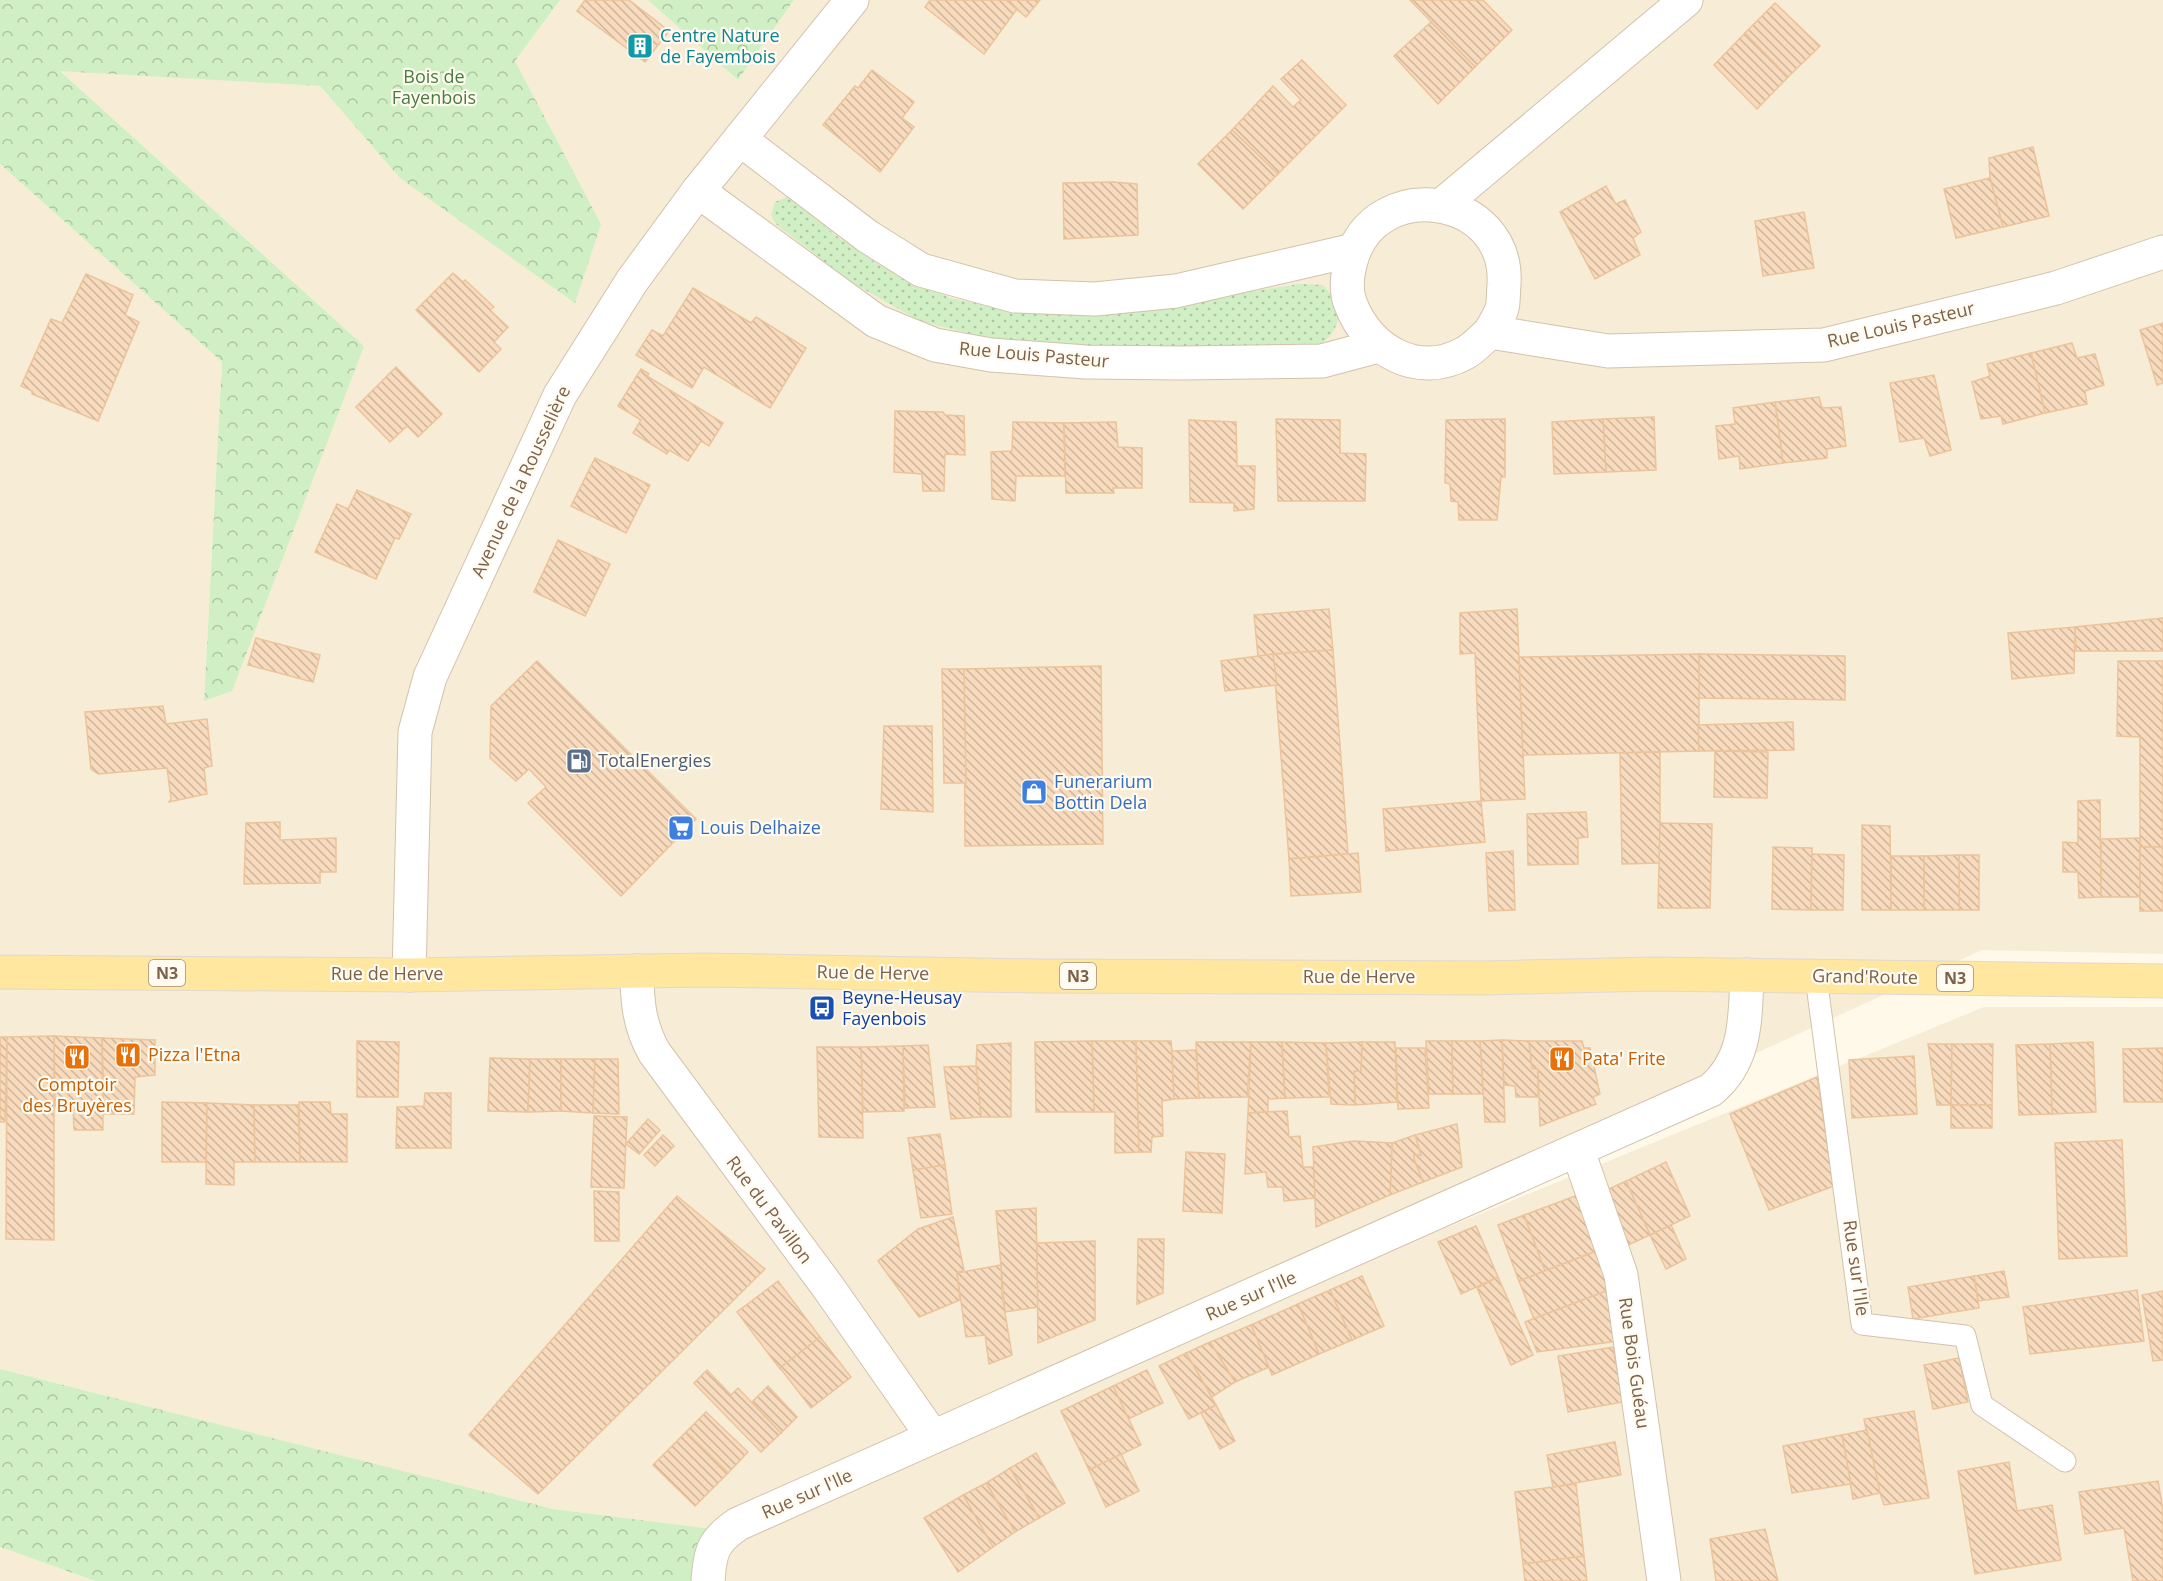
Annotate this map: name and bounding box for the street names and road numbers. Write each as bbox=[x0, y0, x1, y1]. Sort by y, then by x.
street label: Rue Louis Pasteur bbox=[1825, 295, 1977, 353]
street label: Rue Louis Pasteur bbox=[958, 335, 1111, 373]
street label: Avenue de la Rousselière bbox=[465, 382, 575, 581]
street label: Rue de Herve bbox=[817, 959, 929, 985]
road number: N3 bbox=[149, 960, 185, 986]
street label: Rue de Herve bbox=[331, 961, 443, 985]
road number: N3 bbox=[1060, 963, 1096, 989]
street label: Grand'Route bbox=[1812, 963, 1918, 989]
street label: Rue de Herve bbox=[1303, 964, 1415, 988]
road number: N3 bbox=[1937, 965, 1973, 991]
street label: Rue du Pavillon bbox=[721, 1151, 818, 1268]
street label: Rue sur l'Ile bbox=[1838, 1218, 1876, 1317]
street label: Rue sur l'Ile bbox=[1202, 1264, 1300, 1326]
street label: Rue Bois Guéau bbox=[1614, 1296, 1656, 1430]
street label: Rue sur l'Ile bbox=[758, 1462, 856, 1524]

